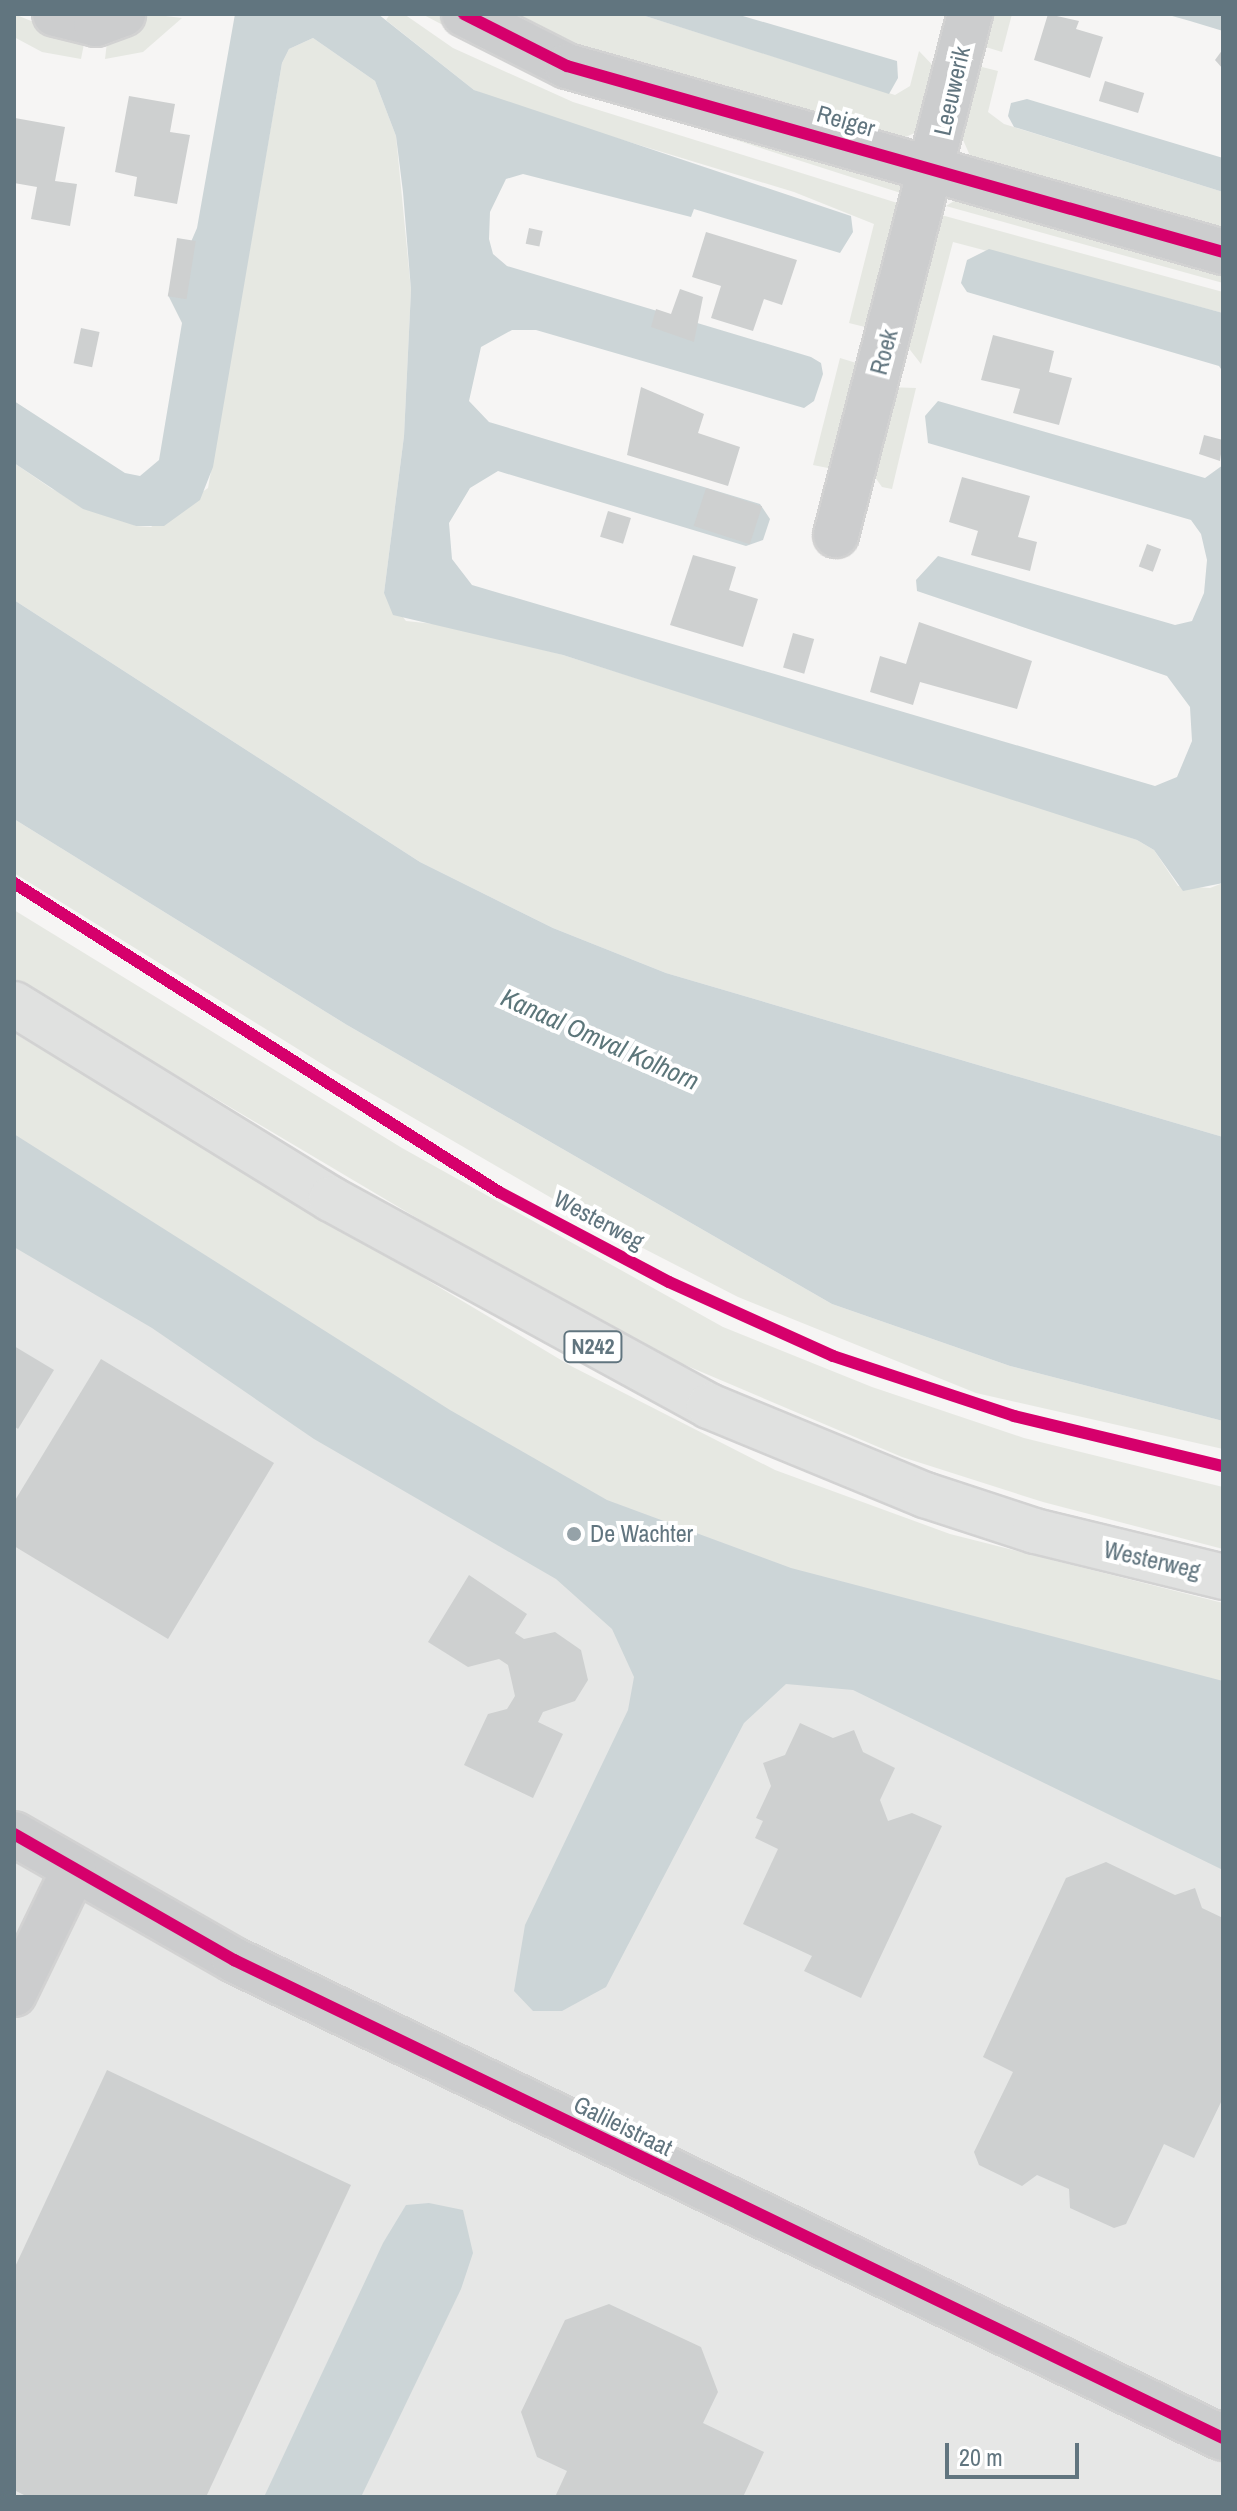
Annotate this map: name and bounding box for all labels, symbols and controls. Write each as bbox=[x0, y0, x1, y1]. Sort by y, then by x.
street label: Leeuwerik bbox=[928, 44, 976, 138]
street label: Reiger bbox=[814, 99, 878, 143]
street label: Roek bbox=[864, 326, 904, 378]
water label: Kanaal Omval Kolhorn bbox=[496, 981, 704, 1097]
street label: Westerweg bbox=[549, 1184, 649, 1256]
road number: N242 bbox=[563, 1329, 623, 1365]
place label: De Wachter bbox=[590, 1520, 693, 1548]
marker: De Wachter bbox=[565, 1525, 583, 1543]
street label: Westerweg bbox=[1101, 1535, 1203, 1585]
street label: Galileistraat bbox=[569, 2090, 677, 2162]
scale bar bbox=[949, 2427, 1083, 2477]
text: 20 m bbox=[959, 2441, 1003, 2473]

